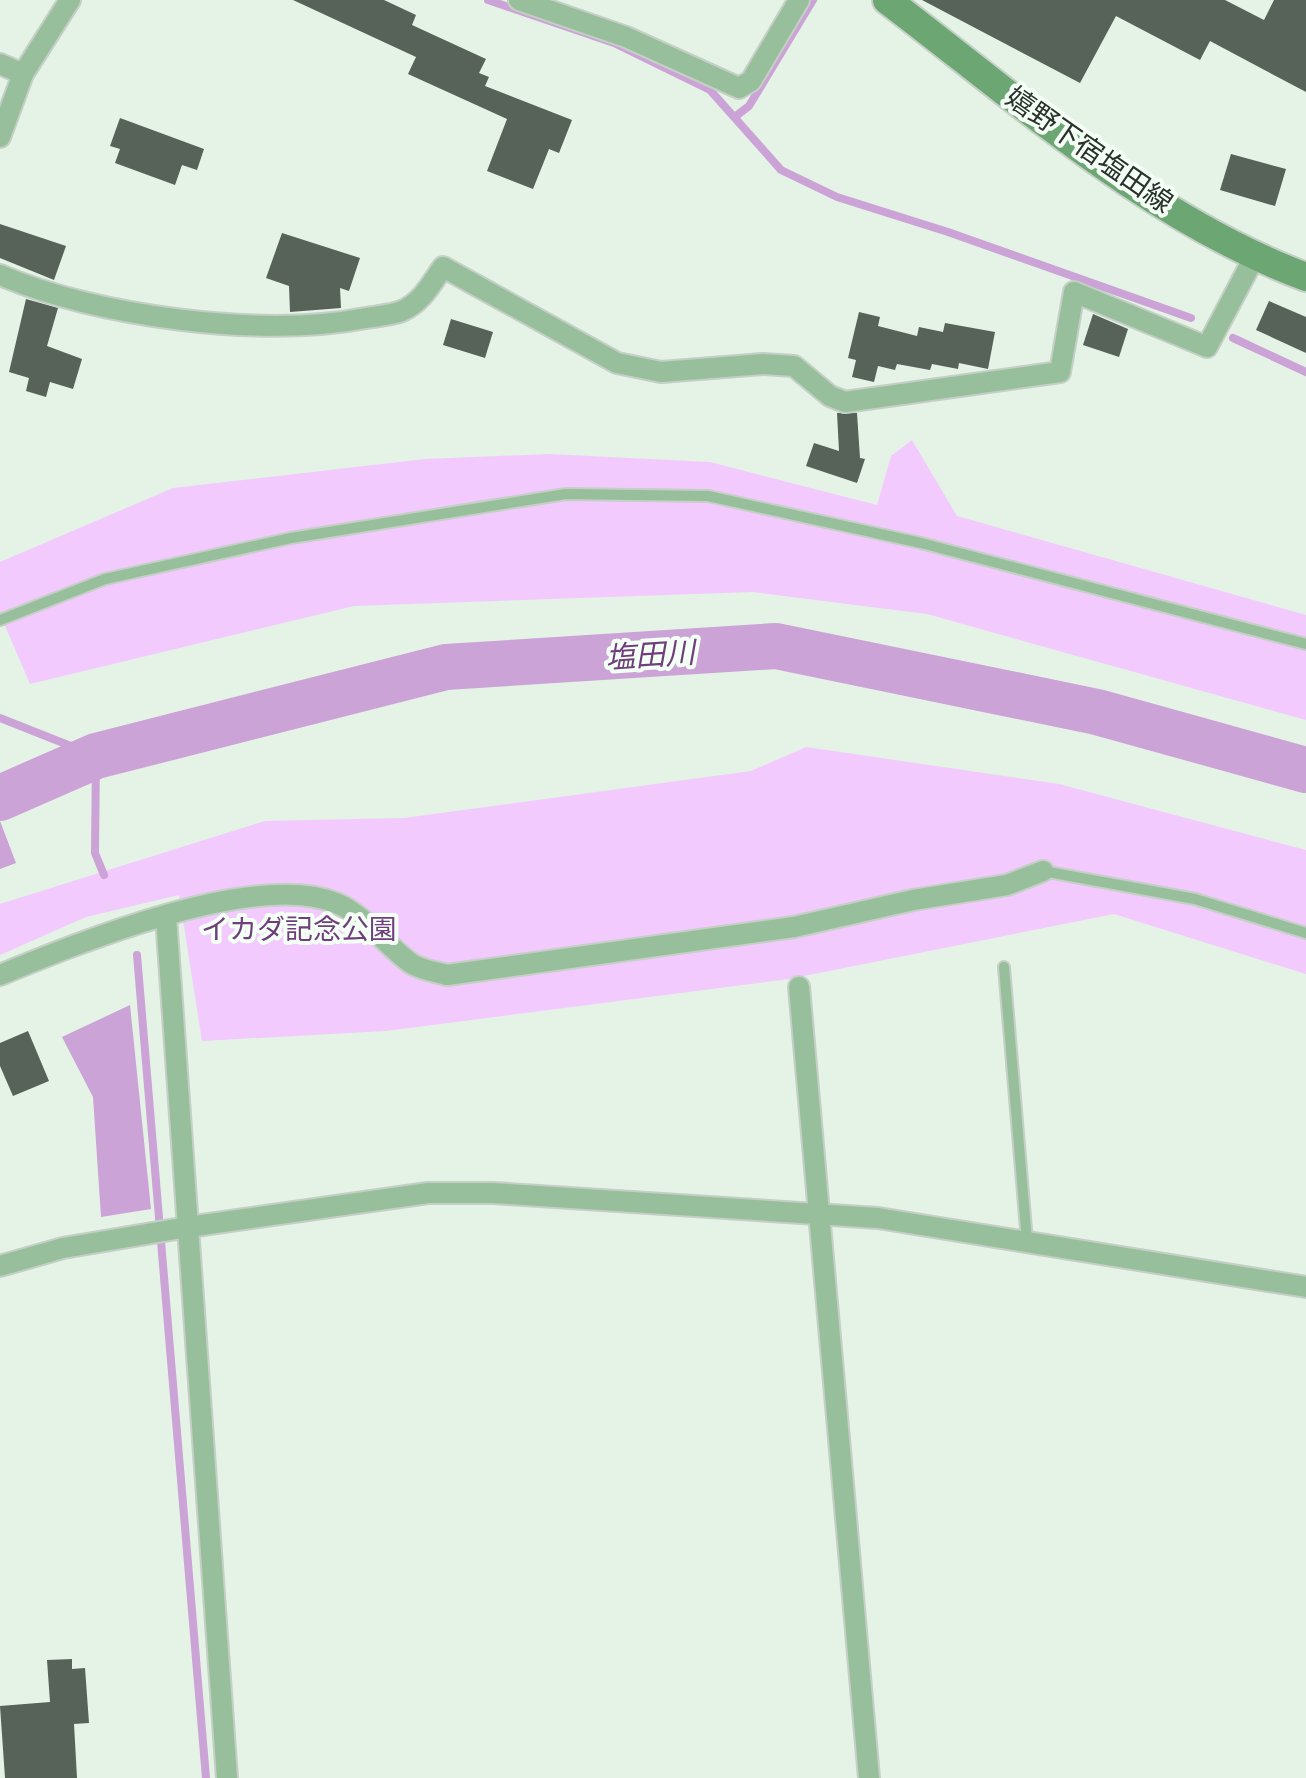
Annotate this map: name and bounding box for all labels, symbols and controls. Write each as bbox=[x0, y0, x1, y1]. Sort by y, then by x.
street label: 嬉野下宿塩田線 bbox=[999, 78, 1181, 220]
water label: 塩田川 bbox=[604, 631, 699, 677]
park label: イカダ記念公園 bbox=[201, 910, 397, 947]

